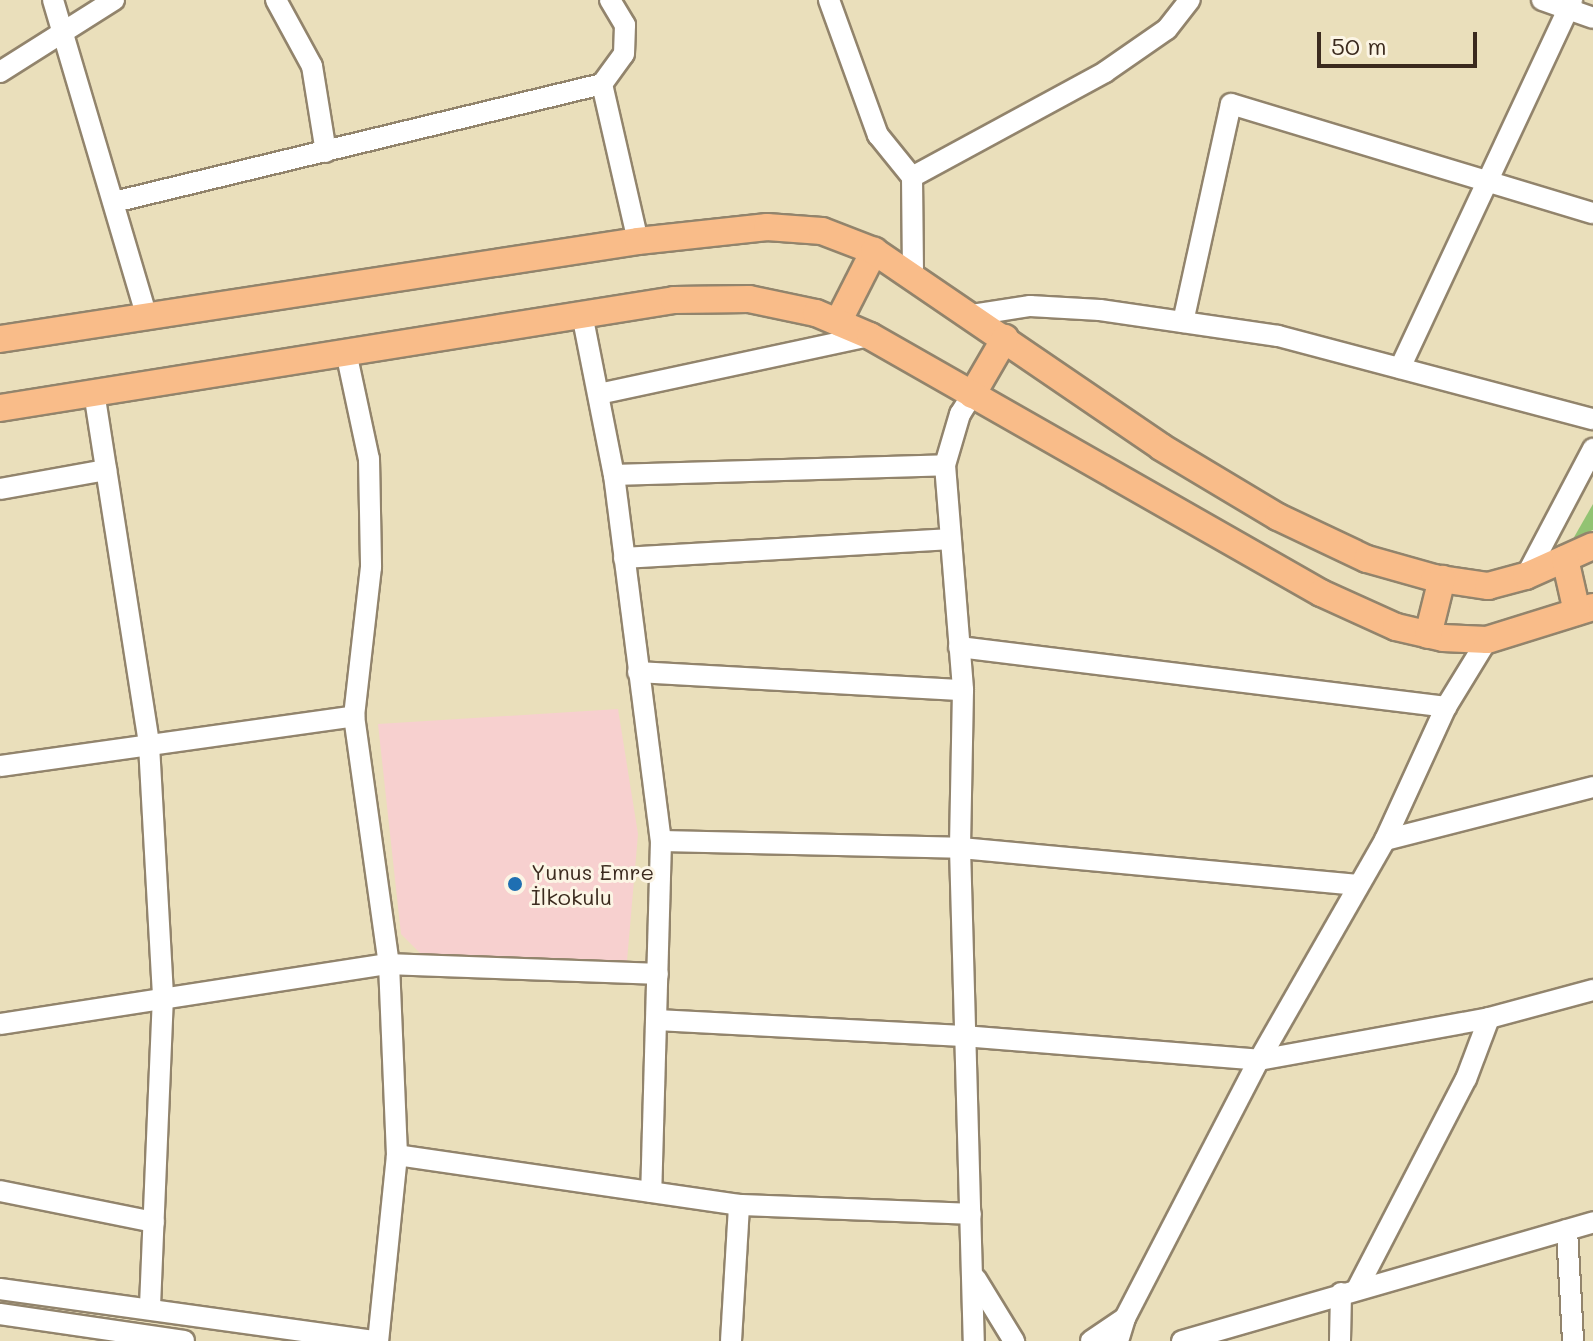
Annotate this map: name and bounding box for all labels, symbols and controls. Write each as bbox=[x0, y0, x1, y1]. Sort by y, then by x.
scale bar bbox=[1321, 16, 1481, 66]
text: 50 m bbox=[1331, 30, 1387, 61]
place label: Yunus Emre İlkokulu bbox=[531, 858, 654, 910]
marker: Yunus Emre İlkokulu bbox=[506, 875, 524, 893]

